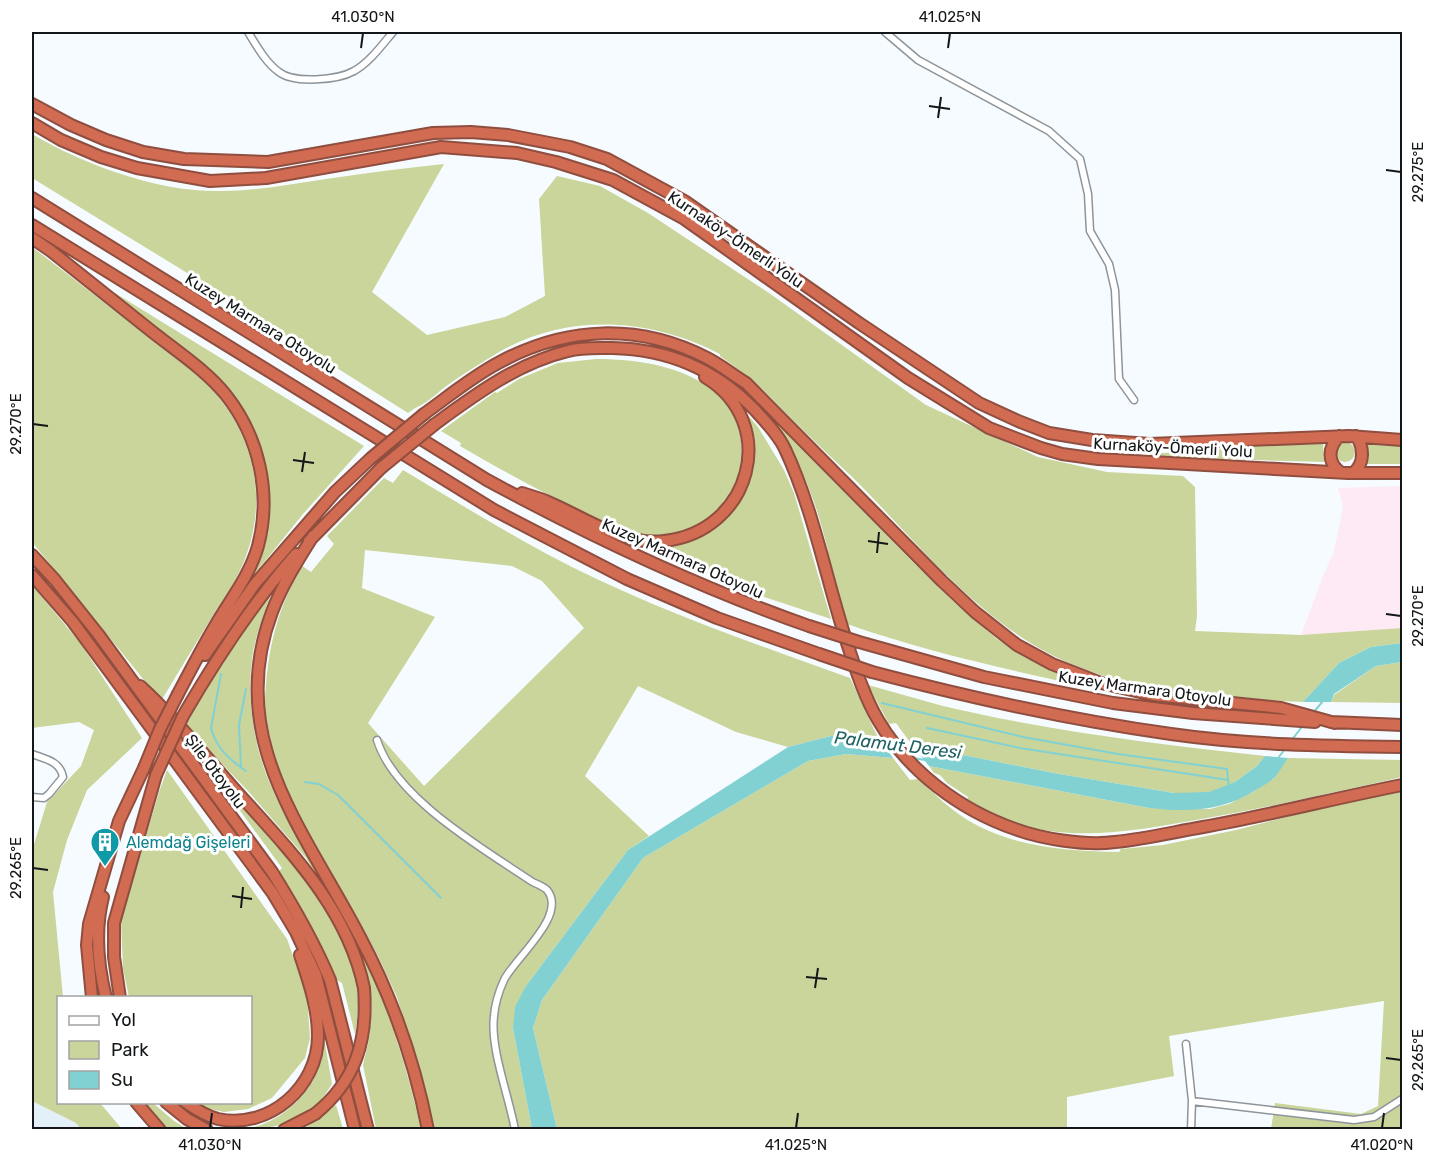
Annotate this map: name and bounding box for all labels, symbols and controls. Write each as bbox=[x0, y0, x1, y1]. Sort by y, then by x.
text: 41.030°N bbox=[331, 8, 395, 26]
text: 41.025°N bbox=[919, 8, 981, 26]
text: 29.275°E bbox=[1409, 142, 1427, 202]
street label: Kurnaköy-Ömerli Yolu bbox=[664, 187, 807, 292]
street label: Kuzey Marmara Otoyolu bbox=[182, 269, 340, 378]
text: 29.270°E bbox=[7, 393, 25, 455]
street label: Kurnaköy-Ömerli Yolu bbox=[1093, 434, 1253, 461]
street label: Kuzey Marmara Otoyolu bbox=[599, 514, 766, 603]
text: 29.270°E bbox=[1409, 585, 1427, 647]
street label: Kuzey Marmara Otoyolu bbox=[1057, 667, 1233, 710]
water label: Palamut Deresi bbox=[833, 726, 964, 764]
street label: Şile Otoyolu bbox=[182, 731, 250, 812]
building icon: Alemdağ Gişeleri bbox=[89, 826, 121, 868]
place label: Alemdağ Gişeleri bbox=[126, 833, 250, 852]
text: 29.265°E bbox=[7, 837, 25, 899]
legend bbox=[57, 996, 252, 1104]
text: Yol bbox=[111, 1009, 136, 1031]
text: 29.265°E bbox=[1409, 1029, 1427, 1091]
text: Park bbox=[111, 1039, 149, 1061]
text: Su bbox=[111, 1069, 133, 1091]
text: 41.030°N bbox=[178, 1136, 242, 1154]
text: 41.025°N bbox=[765, 1136, 827, 1154]
text: 41.020°N bbox=[1350, 1136, 1414, 1154]

